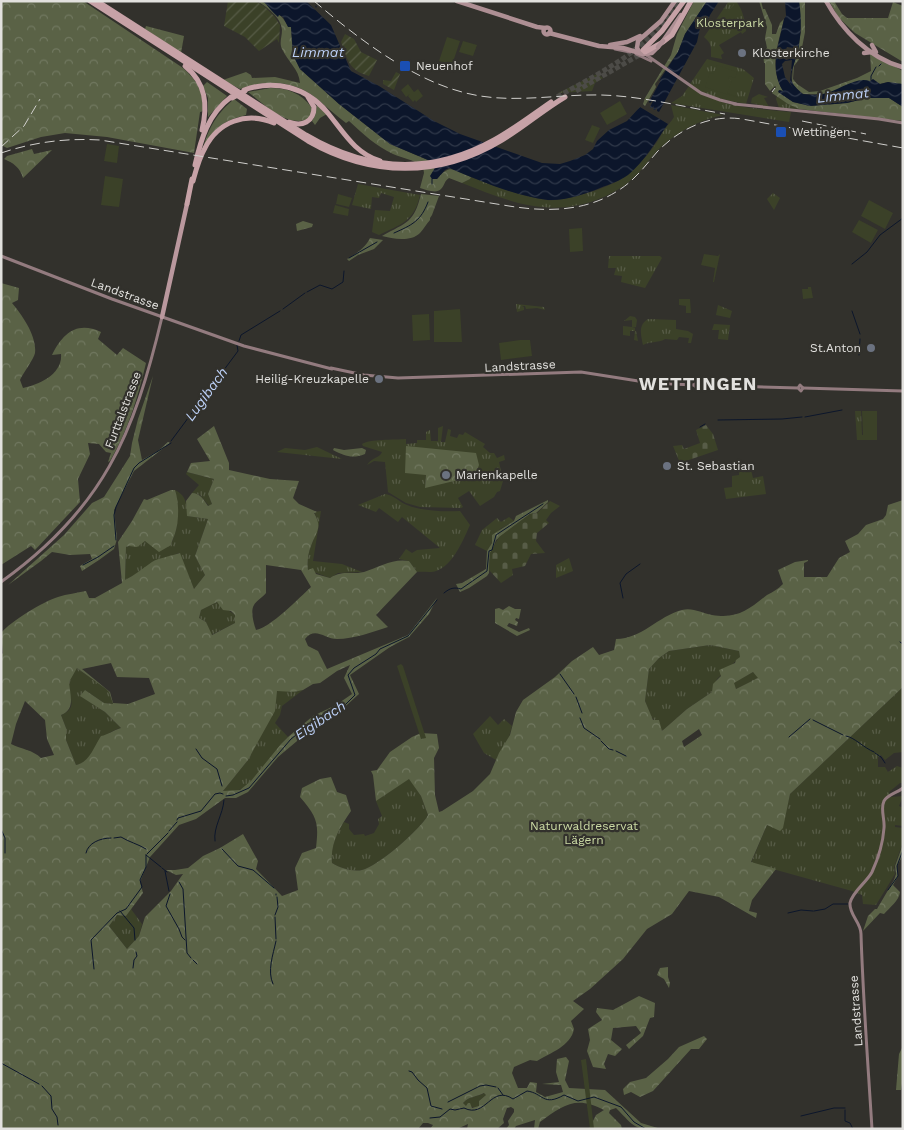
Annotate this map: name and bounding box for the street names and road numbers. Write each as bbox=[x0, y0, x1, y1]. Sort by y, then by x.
street label: Landstrasse bbox=[89, 275, 161, 313]
street label: Landstrasse bbox=[484, 357, 556, 375]
street label: Furttalstrasse bbox=[102, 370, 144, 450]
street label: Landstrasse bbox=[847, 975, 865, 1047]

